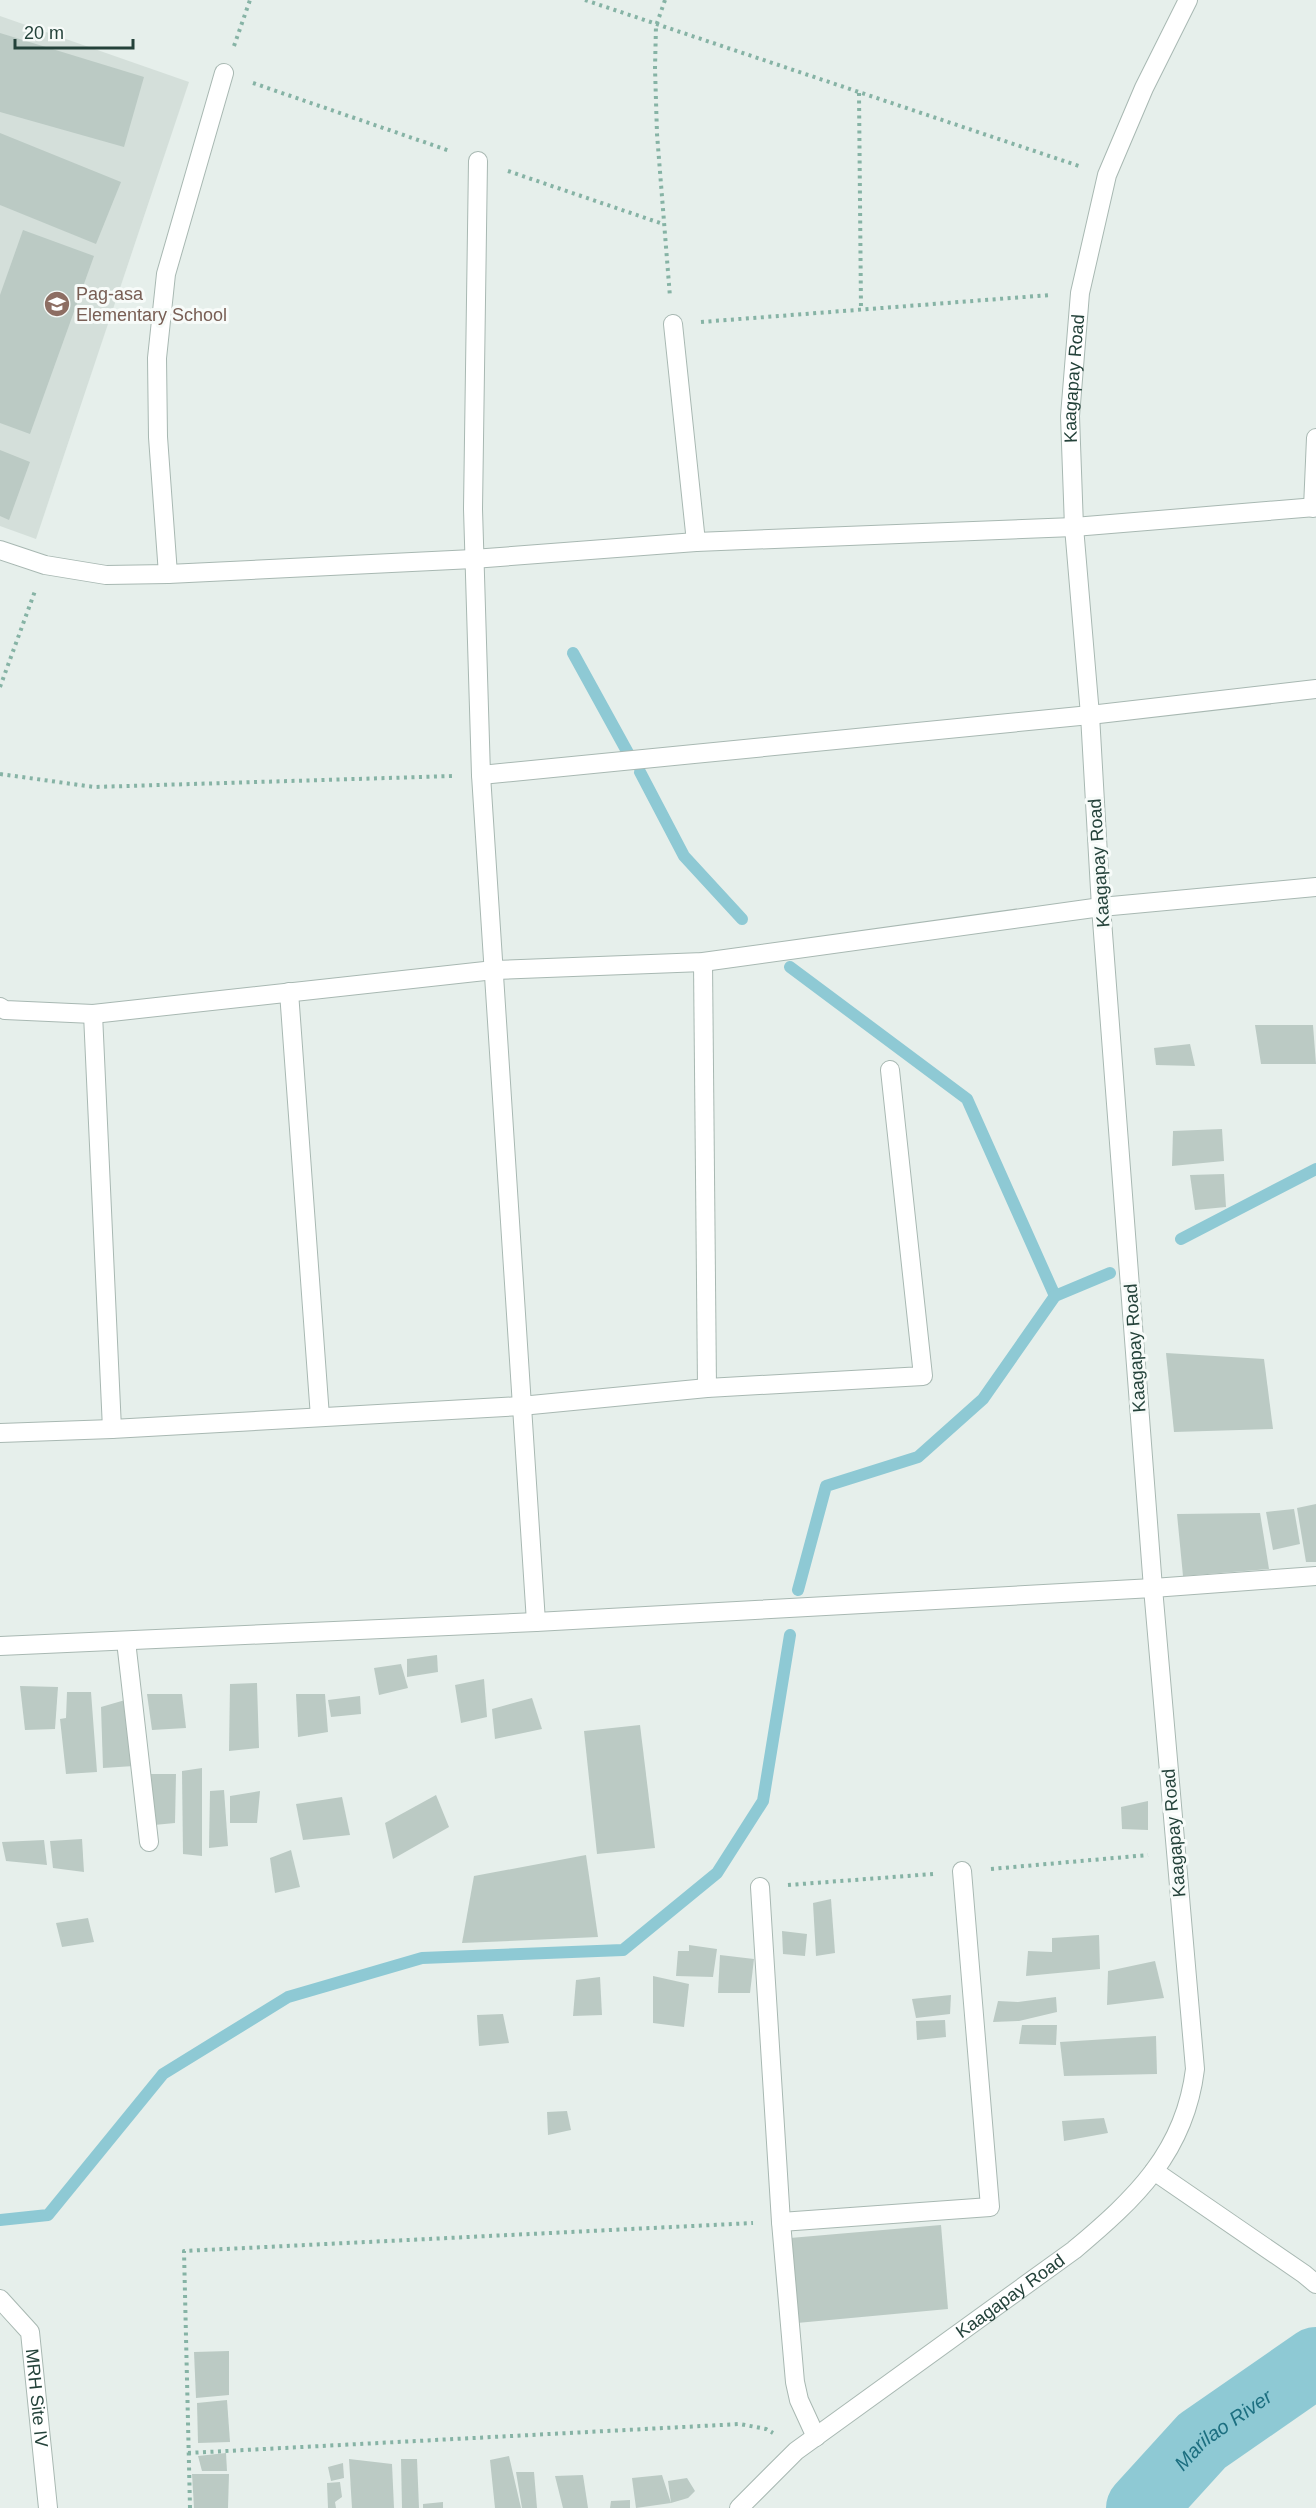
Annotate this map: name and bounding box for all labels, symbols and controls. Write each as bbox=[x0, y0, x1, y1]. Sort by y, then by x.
scale bar bbox=[15, 12, 134, 50]
text: 20 m bbox=[24, 23, 64, 43]
place label: Pag-asa Elementary School bbox=[76, 284, 227, 325]
school or university icon: Pag-asa Elementary School bbox=[42, 289, 72, 319]
street label: Kaagapay Road bbox=[1060, 313, 1088, 443]
street label: Kaagapay Road bbox=[1085, 798, 1113, 928]
street label: Kaagapay Road bbox=[1121, 1283, 1149, 1413]
street label: Kaagapay Road bbox=[1158, 1768, 1190, 1898]
street label: Kaagapay Road bbox=[952, 2250, 1068, 2342]
street label: MRH Site IV bbox=[22, 2348, 52, 2448]
water label: Marilao River bbox=[1170, 2384, 1277, 2475]

